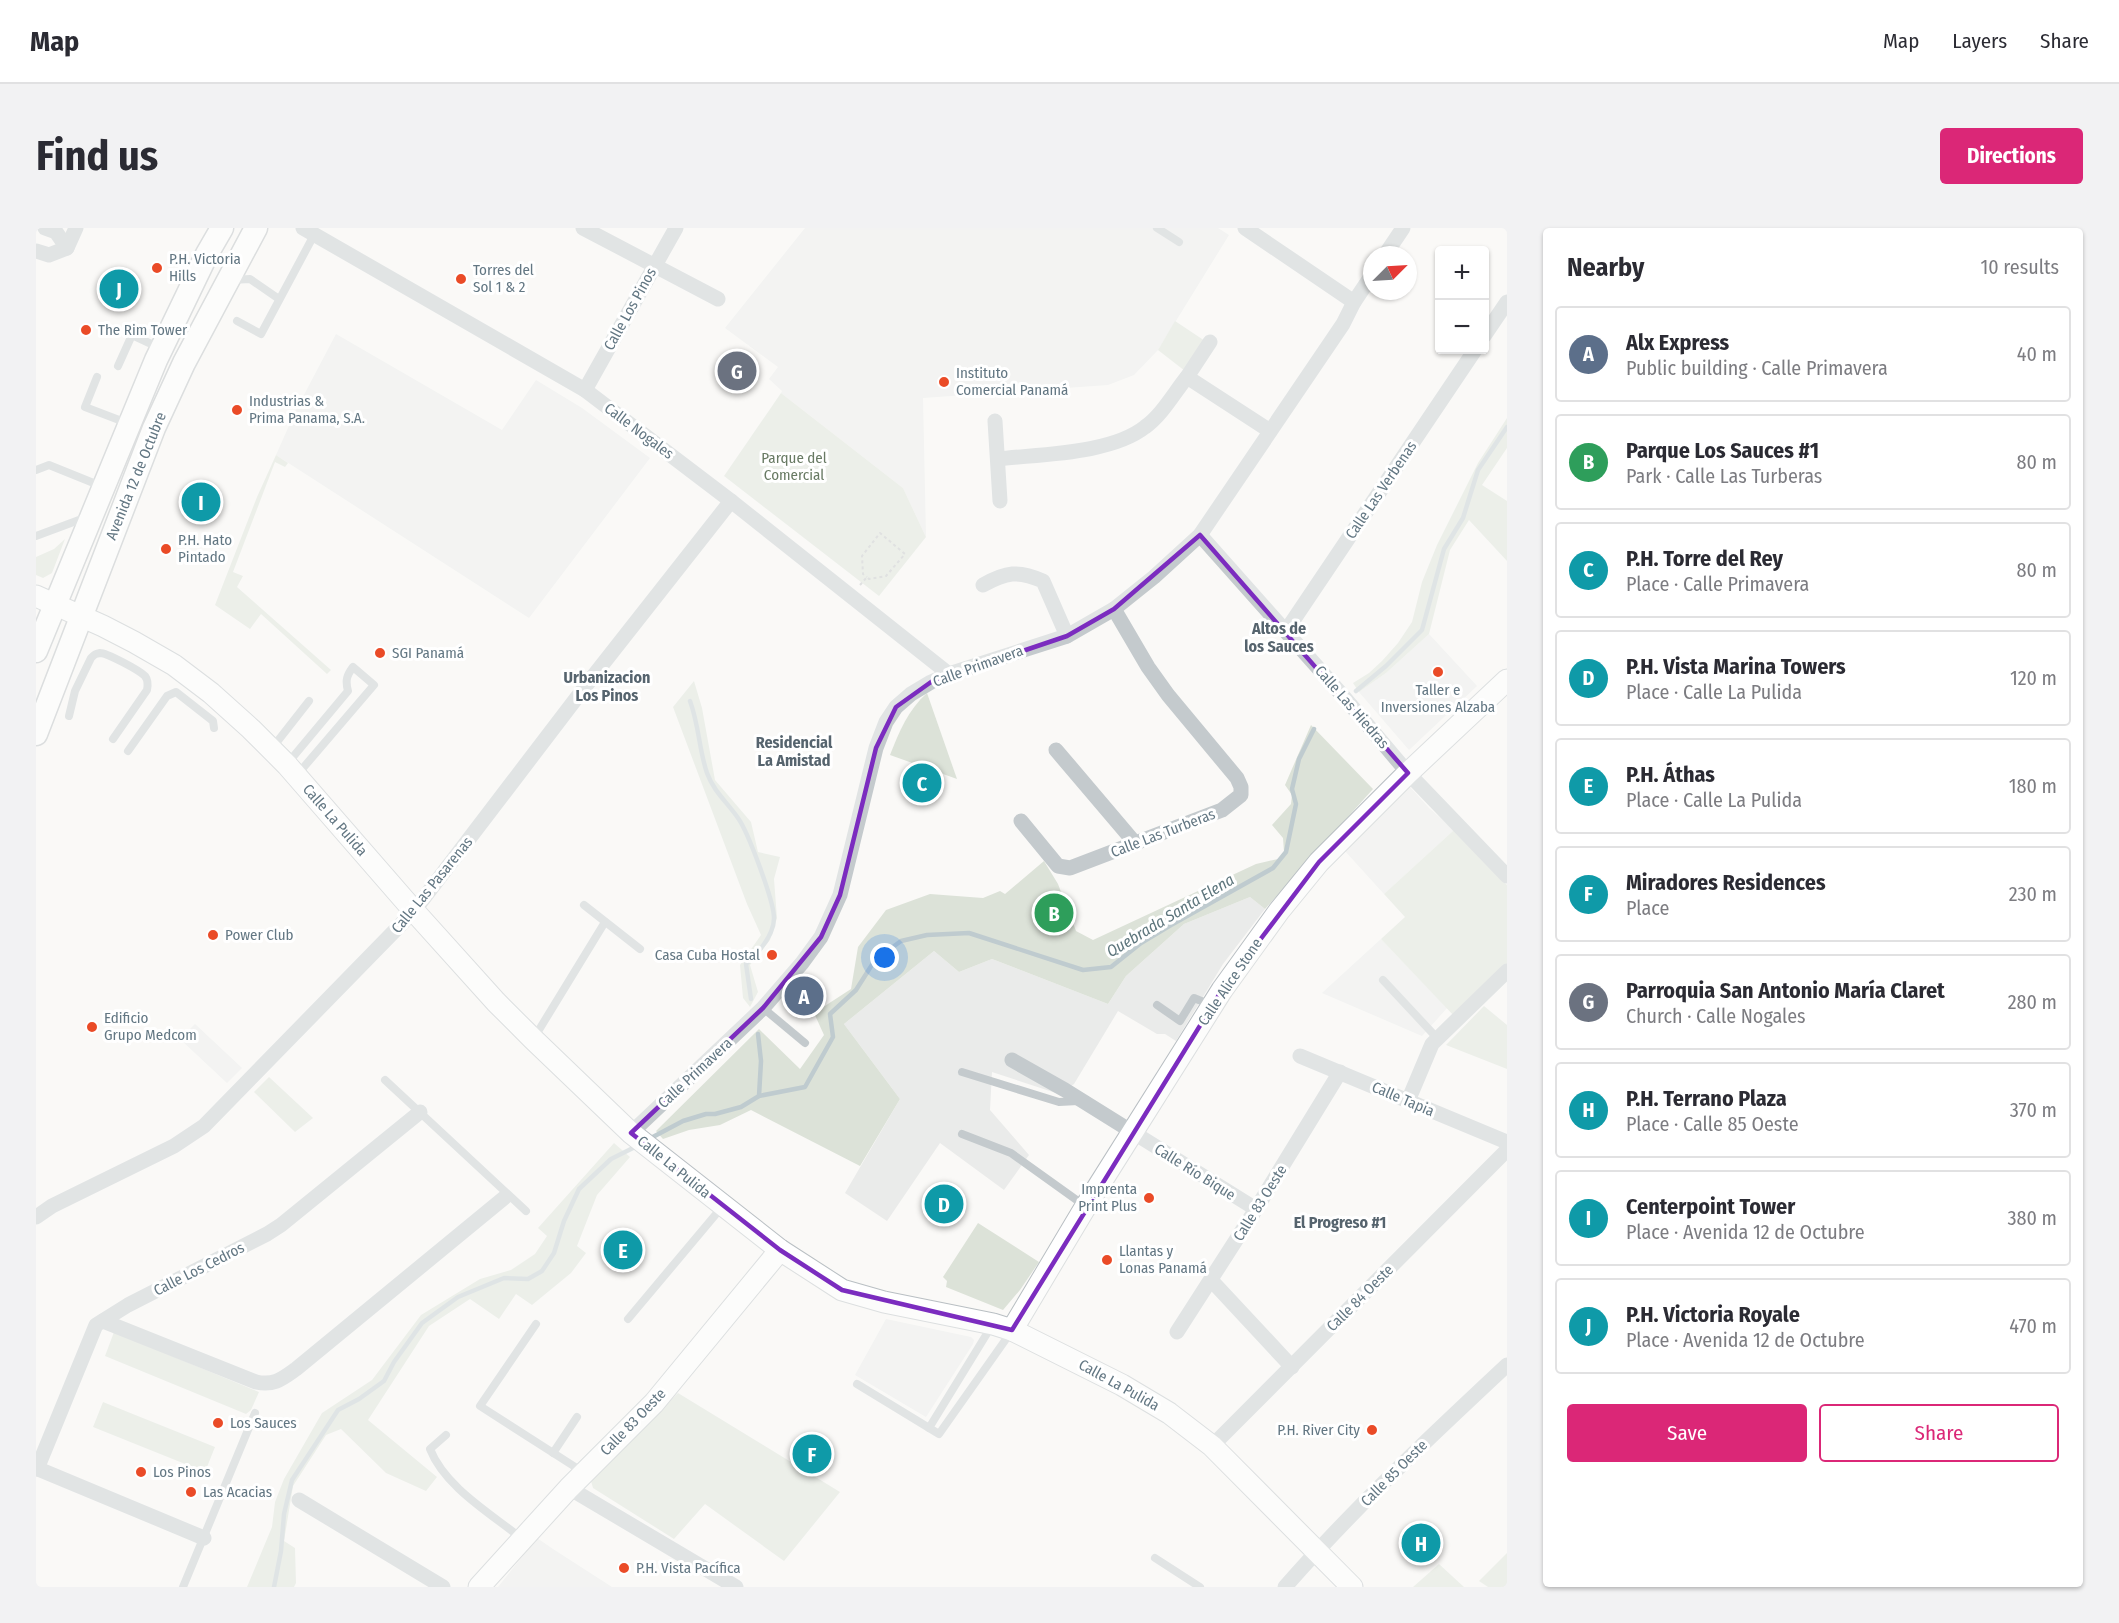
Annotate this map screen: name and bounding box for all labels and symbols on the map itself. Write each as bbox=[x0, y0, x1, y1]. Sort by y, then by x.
north arrow bbox=[1363, 246, 1417, 300]
place label: P.H. Victoria Hills bbox=[169, 250, 241, 285]
marker: P.H. Victoria Hills bbox=[150, 261, 164, 275]
place label: Torres del Sol 1 & 2 bbox=[473, 261, 534, 296]
street label: Calle Los Pinos bbox=[600, 265, 660, 353]
pin: J bbox=[100, 266, 139, 312]
marker: Torres del Sol 1 & 2 bbox=[454, 272, 468, 286]
place label: The Rim Tower bbox=[98, 321, 188, 339]
marker: The Rim Tower bbox=[79, 323, 93, 337]
pin: G bbox=[718, 348, 756, 394]
place label: Instituto Comercial Panamá bbox=[956, 364, 1068, 399]
marker: Instituto Comercial Panamá bbox=[937, 375, 951, 389]
place label: Industrias & Prima Panama, S.A. bbox=[249, 392, 365, 427]
street label: Calle Nogales bbox=[601, 399, 677, 463]
marker: Industrias & Prima Panama, S.A. bbox=[230, 403, 244, 417]
street label: Avenida 12 de Octubre bbox=[102, 409, 170, 543]
street label: Calle Las Verbenas bbox=[1342, 438, 1420, 542]
park label: Parque del Comercial bbox=[761, 449, 827, 484]
pin: I bbox=[182, 480, 220, 524]
place label: P.H. Hato Pintado bbox=[178, 531, 232, 566]
marker: P.H. Hato Pintado bbox=[159, 542, 173, 556]
district label: Altos de los Sauces bbox=[1244, 619, 1314, 656]
street label: Calle Primavera bbox=[930, 641, 1026, 691]
place label: SGI Panamá bbox=[392, 644, 464, 662]
marker: SGI Panamá bbox=[373, 646, 387, 660]
street label: Calle Las Hiedras bbox=[1311, 662, 1393, 752]
marker: Taller e Inversiones Alzaba bbox=[1431, 665, 1445, 679]
district label: Urbanizacion Los Pinos bbox=[564, 668, 650, 705]
place label: Taller e Inversiones Alzaba bbox=[1381, 681, 1495, 716]
district label: Residencial La Amistad bbox=[756, 733, 833, 770]
pin: C bbox=[902, 760, 942, 806]
street label: Calle La Pulida bbox=[299, 780, 371, 860]
street label: Calle Las Turberas bbox=[1108, 805, 1218, 861]
street label: Calle Las Pasarenas bbox=[388, 833, 476, 937]
water label: Quebrada Santa Elena bbox=[1103, 870, 1237, 961]
pin: B bbox=[1034, 890, 1074, 936]
place label: Power Club bbox=[225, 926, 294, 944]
marker: Power Club bbox=[206, 928, 220, 942]
street label: Calle Alice Stone bbox=[1194, 935, 1266, 1029]
your location bbox=[870, 943, 899, 972]
place label: Casa Cuba Hostal bbox=[655, 946, 760, 964]
marker: Casa Cuba Hostal bbox=[765, 948, 779, 962]
pin: A bbox=[784, 974, 824, 1018]
place label: Edificio Grupo Medcom bbox=[104, 1009, 197, 1044]
marker: Edificio Grupo Medcom bbox=[85, 1020, 99, 1034]
street label: Calle Primavera bbox=[654, 1034, 736, 1112]
street label: Calle Tapia bbox=[1369, 1078, 1437, 1120]
street label: Calle La Pulida bbox=[634, 1132, 714, 1202]
street label: Calle Río Bique bbox=[1151, 1140, 1239, 1204]
street label: Calle 83 Oeste bbox=[1229, 1162, 1291, 1244]
place label: Imprenta Print Plus bbox=[1078, 1180, 1137, 1215]
pin: D bbox=[924, 1182, 964, 1226]
marker: Imprenta Print Plus bbox=[1142, 1191, 1156, 1205]
district label: El Progreso #1 bbox=[1294, 1213, 1386, 1232]
pin: E bbox=[604, 1228, 642, 1272]
street label: Calle Los Cedros bbox=[151, 1238, 247, 1300]
place label: Llantas y Lonas Panamá bbox=[1119, 1242, 1207, 1277]
marker: Llantas y Lonas Panamá bbox=[1100, 1253, 1114, 1267]
street label: Calle 84 Oeste bbox=[1323, 1261, 1397, 1335]
street label: Calle La Pulida bbox=[1076, 1355, 1162, 1415]
street label: Calle 83 Oeste bbox=[596, 1385, 670, 1459]
place label: Los Sauces bbox=[230, 1414, 297, 1432]
marker: Los Sauces bbox=[211, 1416, 225, 1430]
place label: P.H. River City bbox=[1277, 1421, 1360, 1439]
marker: P.H. River City bbox=[1365, 1423, 1379, 1437]
pin: F bbox=[792, 1432, 832, 1476]
street label: Calle 85 Oeste bbox=[1357, 1436, 1431, 1510]
place label: Los Pinos bbox=[153, 1463, 211, 1481]
marker: Los Pinos bbox=[134, 1465, 148, 1479]
place label: Las Acacias bbox=[203, 1483, 272, 1501]
marker: Las Acacias bbox=[184, 1485, 198, 1499]
pin: H bbox=[1402, 1520, 1440, 1566]
place label: P.H. Vista Pacífica bbox=[636, 1559, 741, 1577]
marker: P.H. Vista Pacífica bbox=[617, 1561, 631, 1575]

